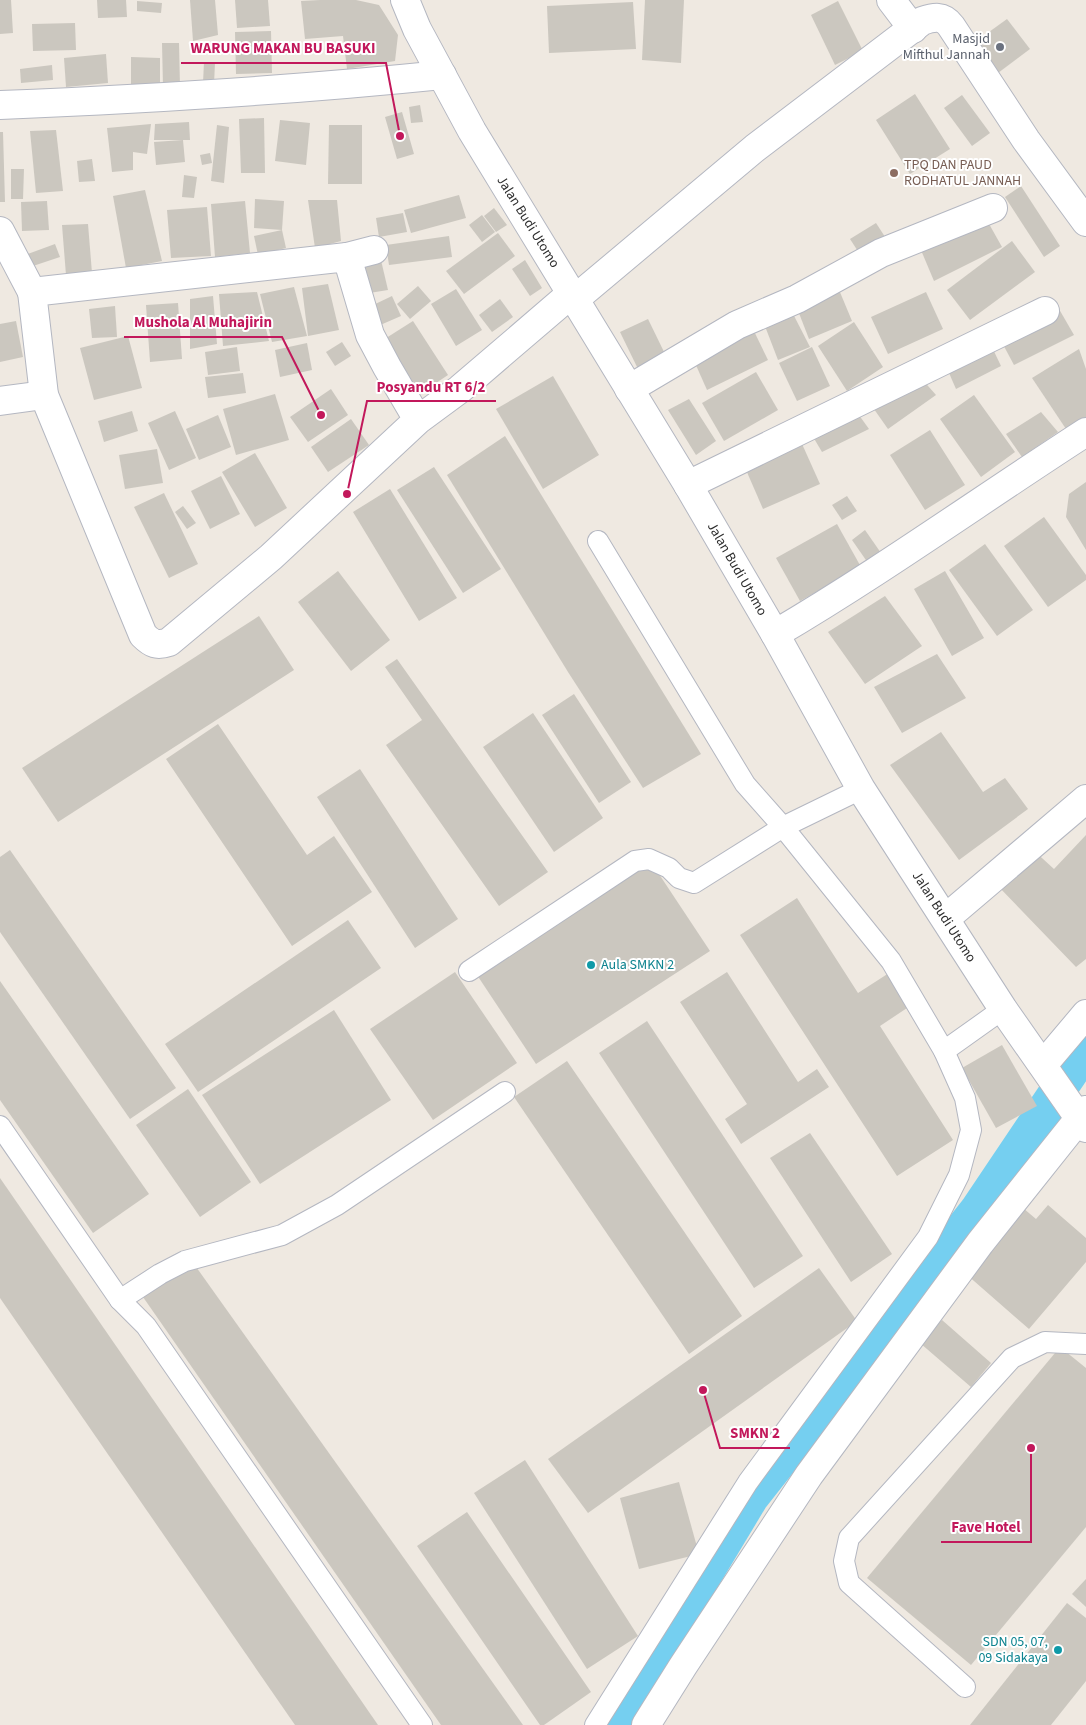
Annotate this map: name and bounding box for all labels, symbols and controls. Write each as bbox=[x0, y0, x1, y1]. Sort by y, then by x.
place label: Masjid Mifthul Jannah bbox=[903, 29, 990, 65]
callout: WARUNG MAKAN BU BASUKI bbox=[181, 33, 386, 63]
text: WARUNG MAKAN BU BASUKI bbox=[191, 38, 375, 59]
marker: Masjid Mifthul Jannah bbox=[994, 41, 1006, 53]
place label: TPQ DAN PAUD RODHATUL JANNAH bbox=[904, 155, 1021, 191]
marker: TPQ DAN PAUD RODHATUL JANNAH bbox=[888, 167, 900, 179]
street label: Jalan Budi Utomo bbox=[492, 172, 564, 272]
callout: Mushola Al Muhajirin bbox=[124, 307, 282, 337]
text: Mushola Al Muhajirin bbox=[134, 312, 272, 333]
callout: Posyandu RT 6/2 bbox=[367, 371, 496, 401]
text: Posyandu RT 6/2 bbox=[377, 377, 485, 398]
street label: Jalan Budi Utomo bbox=[702, 519, 772, 619]
street label: Jalan Budi Utomo bbox=[907, 867, 981, 967]
place label: Aula SMKN 2 bbox=[601, 955, 674, 975]
marker: Aula SMKN 2 bbox=[585, 959, 597, 971]
callout: SMKN 2 bbox=[720, 1418, 790, 1448]
text: SMKN 2 bbox=[730, 1423, 780, 1444]
callout: Fave Hotel bbox=[941, 1512, 1031, 1542]
text: Fave Hotel bbox=[951, 1517, 1021, 1538]
place label: SDN 05, 07, 09 Sidakaya bbox=[978, 1632, 1048, 1668]
marker: SDN 05, 07, 09 Sidakaya bbox=[1052, 1644, 1064, 1656]

